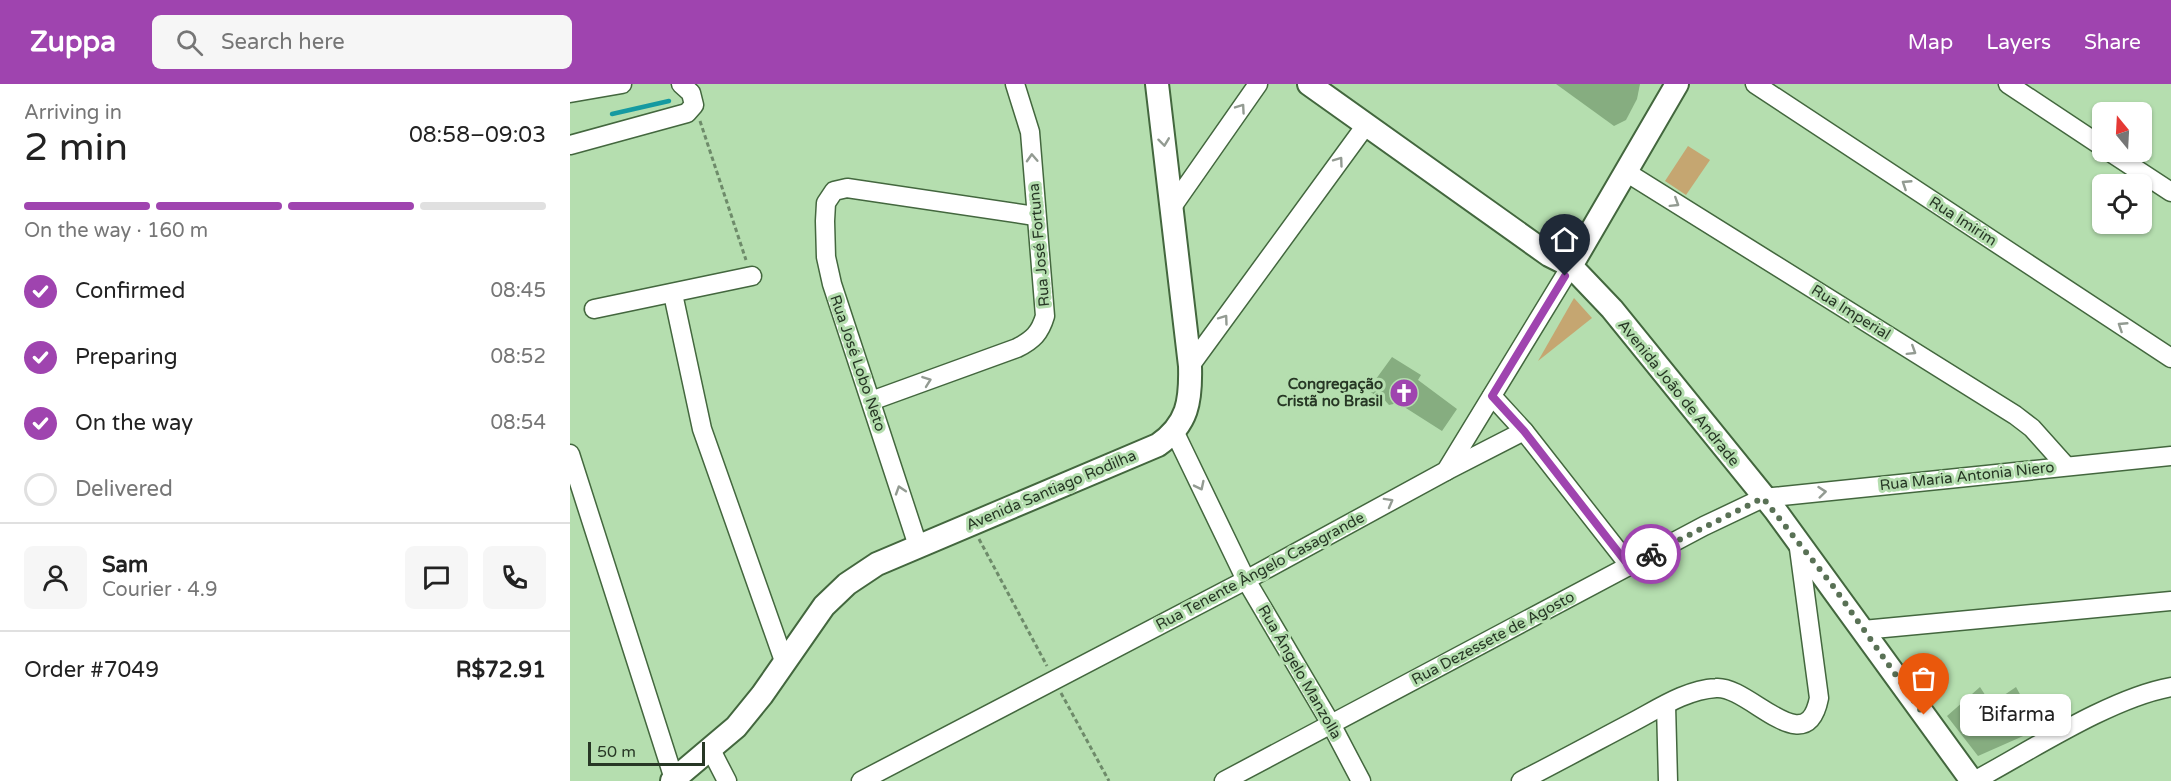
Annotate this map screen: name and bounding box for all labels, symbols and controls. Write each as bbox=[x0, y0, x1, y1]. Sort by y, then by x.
search box bbox=[152, 15, 572, 69]
text: Zuppa bbox=[30, 25, 116, 59]
icon: search bbox=[173, 26, 206, 59]
text: Search here bbox=[221, 29, 345, 55]
text: Map bbox=[1908, 30, 1953, 55]
text: Layers bbox=[1986, 30, 2051, 55]
text: Share bbox=[2084, 30, 2141, 55]
text: Arriving in bbox=[24, 101, 122, 125]
north arrow bbox=[2092, 102, 2152, 162]
map controls bbox=[2092, 102, 2152, 234]
one-way arrow bbox=[1234, 104, 1245, 115]
text: 08:58–09:03 bbox=[409, 122, 546, 148]
text: 2 min bbox=[24, 124, 128, 171]
one-way arrow bbox=[1157, 138, 1169, 147]
one-way arrow bbox=[1025, 153, 1038, 162]
one-way arrow bbox=[1332, 157, 1343, 168]
button: locate bbox=[2092, 174, 2152, 234]
one-way arrow bbox=[1902, 180, 1913, 191]
street label: Rua José Fortuna bbox=[1025, 183, 1053, 307]
street label: Rua Imirim bbox=[1926, 192, 2000, 250]
one-way arrow bbox=[1669, 195, 1679, 207]
pin bbox=[1539, 214, 1590, 276]
text: On the way · 160 m bbox=[24, 219, 208, 243]
icon: home bbox=[1548, 223, 1581, 256]
icon: check bbox=[24, 275, 57, 308]
text: Confirmed bbox=[75, 278, 185, 304]
text: 08:45 bbox=[491, 279, 546, 303]
street label: Rua Imperial bbox=[1808, 281, 1894, 343]
street label: Rua José Lobo Neto bbox=[826, 292, 890, 434]
one-way arrow bbox=[1217, 314, 1228, 325]
street label: Avenida João de Andrade bbox=[1614, 316, 1744, 470]
one-way arrow bbox=[2118, 321, 2128, 333]
icon: check bbox=[24, 341, 57, 374]
one-way arrow bbox=[1906, 343, 1916, 355]
text: Preparing bbox=[75, 344, 178, 370]
text: 08:52 bbox=[491, 345, 546, 369]
one-way arrow bbox=[921, 375, 931, 388]
place label: Congregação Cristã no Brasil bbox=[1277, 375, 1383, 410]
church icon: Congregação Cristã no Brasil bbox=[1388, 377, 1420, 409]
icon: check bbox=[24, 407, 57, 440]
text: On the way bbox=[75, 410, 193, 436]
text: 08:54 bbox=[491, 411, 546, 435]
street label: Avenida Santiago Rodilha bbox=[963, 446, 1139, 534]
street label: Rua Maria Antonia Niero bbox=[1879, 458, 2055, 494]
text: Delivered bbox=[75, 476, 173, 502]
one-way arrow bbox=[1192, 480, 1204, 491]
one-way arrow bbox=[895, 485, 907, 496]
one-way arrow bbox=[1817, 486, 1826, 499]
one-way arrow bbox=[1383, 498, 1394, 509]
street label: Rua Tenente Ângelo Casagrande bbox=[1153, 508, 1367, 634]
courier bbox=[1621, 524, 1681, 584]
icon: bike bbox=[1635, 538, 1668, 571]
button: person bbox=[24, 546, 87, 609]
button: chat bbox=[405, 546, 468, 609]
button: phone bbox=[483, 546, 546, 609]
text: Sam bbox=[102, 552, 148, 578]
text: Courier · 4.9 bbox=[102, 578, 217, 602]
street label: Rua Dezessete de Agosto bbox=[1409, 587, 1577, 689]
street label: Rua Ângelo Manzolla bbox=[1254, 602, 1346, 742]
pin bbox=[1898, 653, 1949, 715]
text: Order #7049 bbox=[24, 657, 159, 683]
text: R$72.91 bbox=[456, 657, 546, 683]
icon: bag bbox=[1907, 662, 1940, 695]
callout: ´Bifarma bbox=[1960, 694, 2071, 736]
text: ´Bifarma bbox=[1976, 703, 2055, 727]
scale bar bbox=[588, 739, 705, 766]
text: 50 m bbox=[597, 742, 636, 762]

